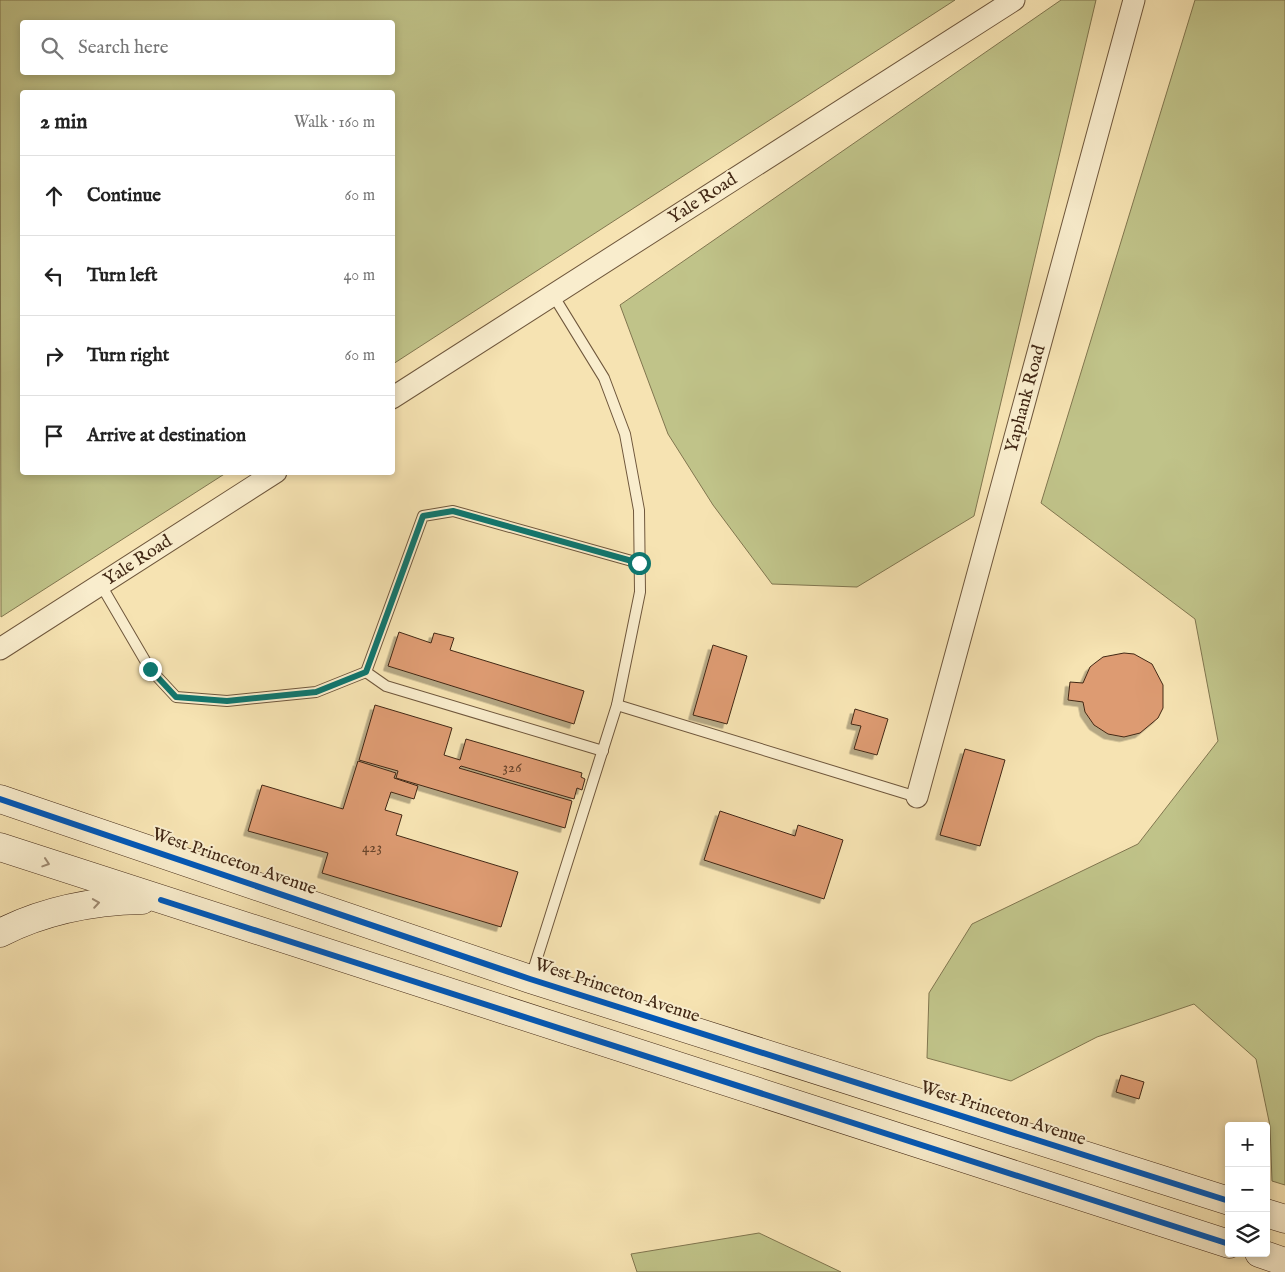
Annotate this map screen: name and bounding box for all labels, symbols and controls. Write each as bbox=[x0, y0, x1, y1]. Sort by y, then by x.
search box bbox=[20, 20, 395, 75]
icon: search bbox=[38, 34, 66, 62]
text: Search here bbox=[78, 36, 169, 60]
text: 2 min bbox=[40, 109, 87, 136]
text: Walk · 160 m bbox=[294, 113, 375, 133]
street label: Yale Road bbox=[664, 168, 742, 230]
icon: ahead bbox=[40, 182, 68, 210]
text: Continue bbox=[87, 184, 161, 208]
text: 60 m bbox=[345, 186, 375, 206]
icon: left bbox=[40, 262, 68, 290]
text: Turn left bbox=[87, 264, 158, 288]
text: 40 m bbox=[343, 266, 375, 286]
icon: right bbox=[40, 342, 68, 370]
street label: Yaphank Road bbox=[1001, 342, 1051, 455]
text: Turn right bbox=[87, 344, 169, 368]
text: 60 m bbox=[345, 346, 375, 366]
icon: arrive bbox=[40, 422, 68, 450]
text: Arrive at destination bbox=[87, 424, 246, 448]
street label: Yale Road bbox=[99, 530, 177, 592]
route start bbox=[628, 552, 651, 575]
route end bbox=[139, 658, 162, 681]
house number: 326 bbox=[503, 758, 522, 777]
street label: West Princeton Avenue bbox=[149, 823, 319, 901]
house number: 423 bbox=[362, 838, 382, 857]
one-way arrow bbox=[42, 857, 50, 867]
one-way arrow bbox=[92, 899, 101, 909]
street label: West Princeton Avenue bbox=[531, 953, 703, 1029]
street label: West Princeton Avenue bbox=[917, 1076, 1089, 1152]
map controls bbox=[1225, 1122, 1270, 1257]
button: + bbox=[1225, 1122, 1270, 1167]
button: − bbox=[1225, 1167, 1270, 1212]
button: layers bbox=[1225, 1212, 1270, 1257]

